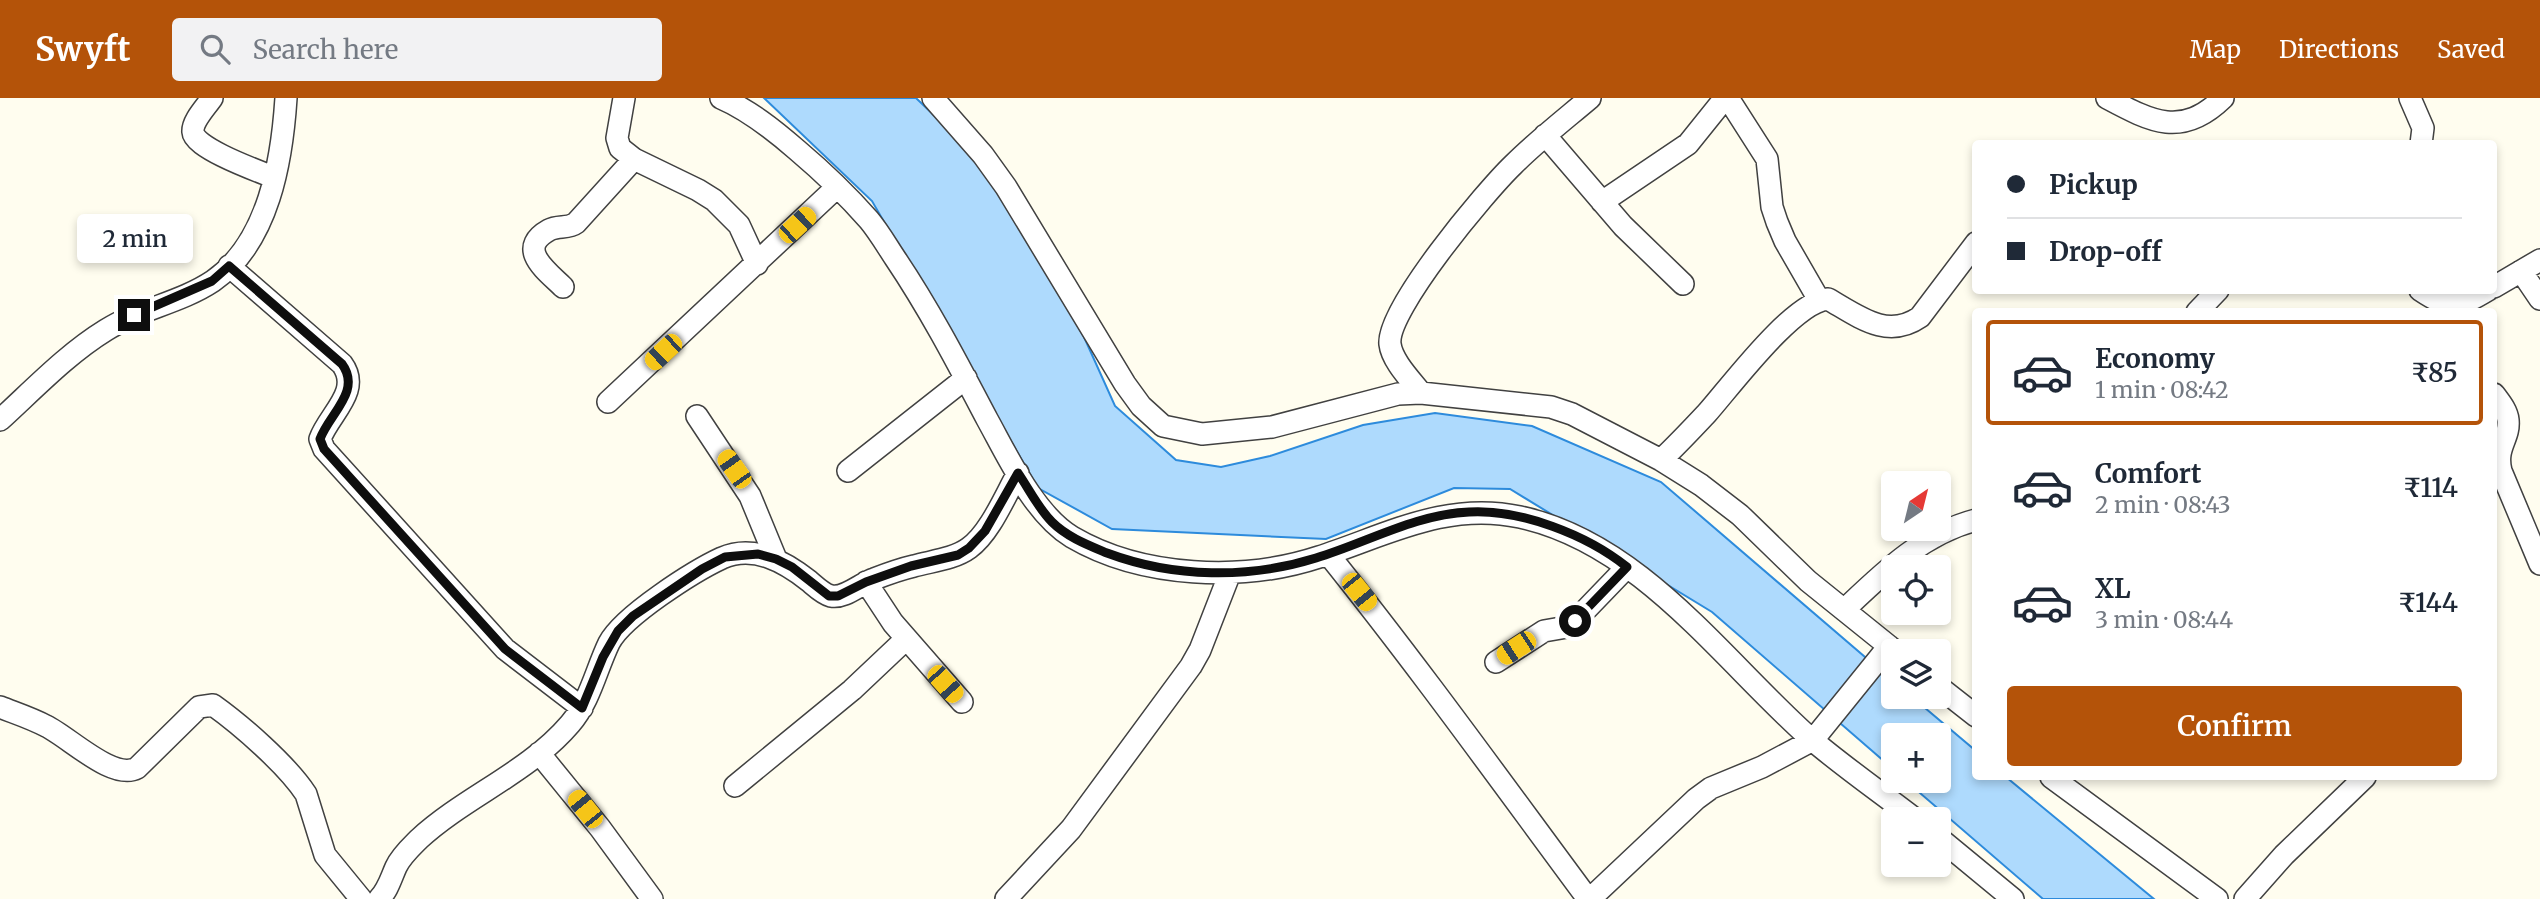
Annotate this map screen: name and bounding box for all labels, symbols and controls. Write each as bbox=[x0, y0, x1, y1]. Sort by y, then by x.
search box bbox=[172, 18, 662, 81]
text: Swyft bbox=[35, 29, 130, 70]
icon: search bbox=[196, 30, 234, 68]
text: Search here bbox=[252, 33, 398, 66]
text: Map bbox=[2190, 34, 2241, 65]
text: Directions bbox=[2279, 34, 2399, 65]
text: Saved bbox=[2437, 34, 2505, 65]
text: Pickup bbox=[2049, 168, 2138, 201]
car bbox=[775, 203, 820, 247]
callout: 2 min bbox=[76, 214, 192, 262]
text: 2 min bbox=[103, 224, 167, 253]
text: Drop-off bbox=[2049, 235, 2162, 268]
route end bbox=[118, 299, 150, 331]
car bbox=[641, 330, 686, 374]
icon: car bbox=[2011, 341, 2074, 404]
text: Economy bbox=[2095, 342, 2215, 375]
text: ₹85 bbox=[2411, 356, 2458, 389]
text: 1 min · 08:42 bbox=[2095, 375, 2229, 404]
car bbox=[714, 446, 755, 492]
icon: car bbox=[2011, 456, 2074, 519]
text: Comfort bbox=[2095, 457, 2201, 490]
north arrow bbox=[1881, 471, 1951, 541]
map controls bbox=[1881, 471, 1951, 877]
text: ₹114 bbox=[2403, 471, 2458, 504]
text: 2 min · 08:43 bbox=[2095, 490, 2231, 519]
button: locate bbox=[1881, 555, 1951, 625]
car bbox=[1338, 569, 1381, 615]
icon: car bbox=[2011, 571, 2074, 634]
text: XL bbox=[2095, 572, 2131, 605]
text: ₹144 bbox=[2398, 586, 2458, 619]
route start bbox=[1559, 605, 1591, 637]
text: 3 min · 08:44 bbox=[2095, 605, 2233, 634]
car bbox=[1493, 628, 1540, 668]
button: layers bbox=[1881, 639, 1951, 709]
car bbox=[924, 661, 967, 707]
button: Confirm bbox=[2007, 686, 2462, 766]
button: + bbox=[1881, 723, 1951, 793]
car bbox=[564, 786, 607, 832]
button: − bbox=[1881, 807, 1951, 877]

